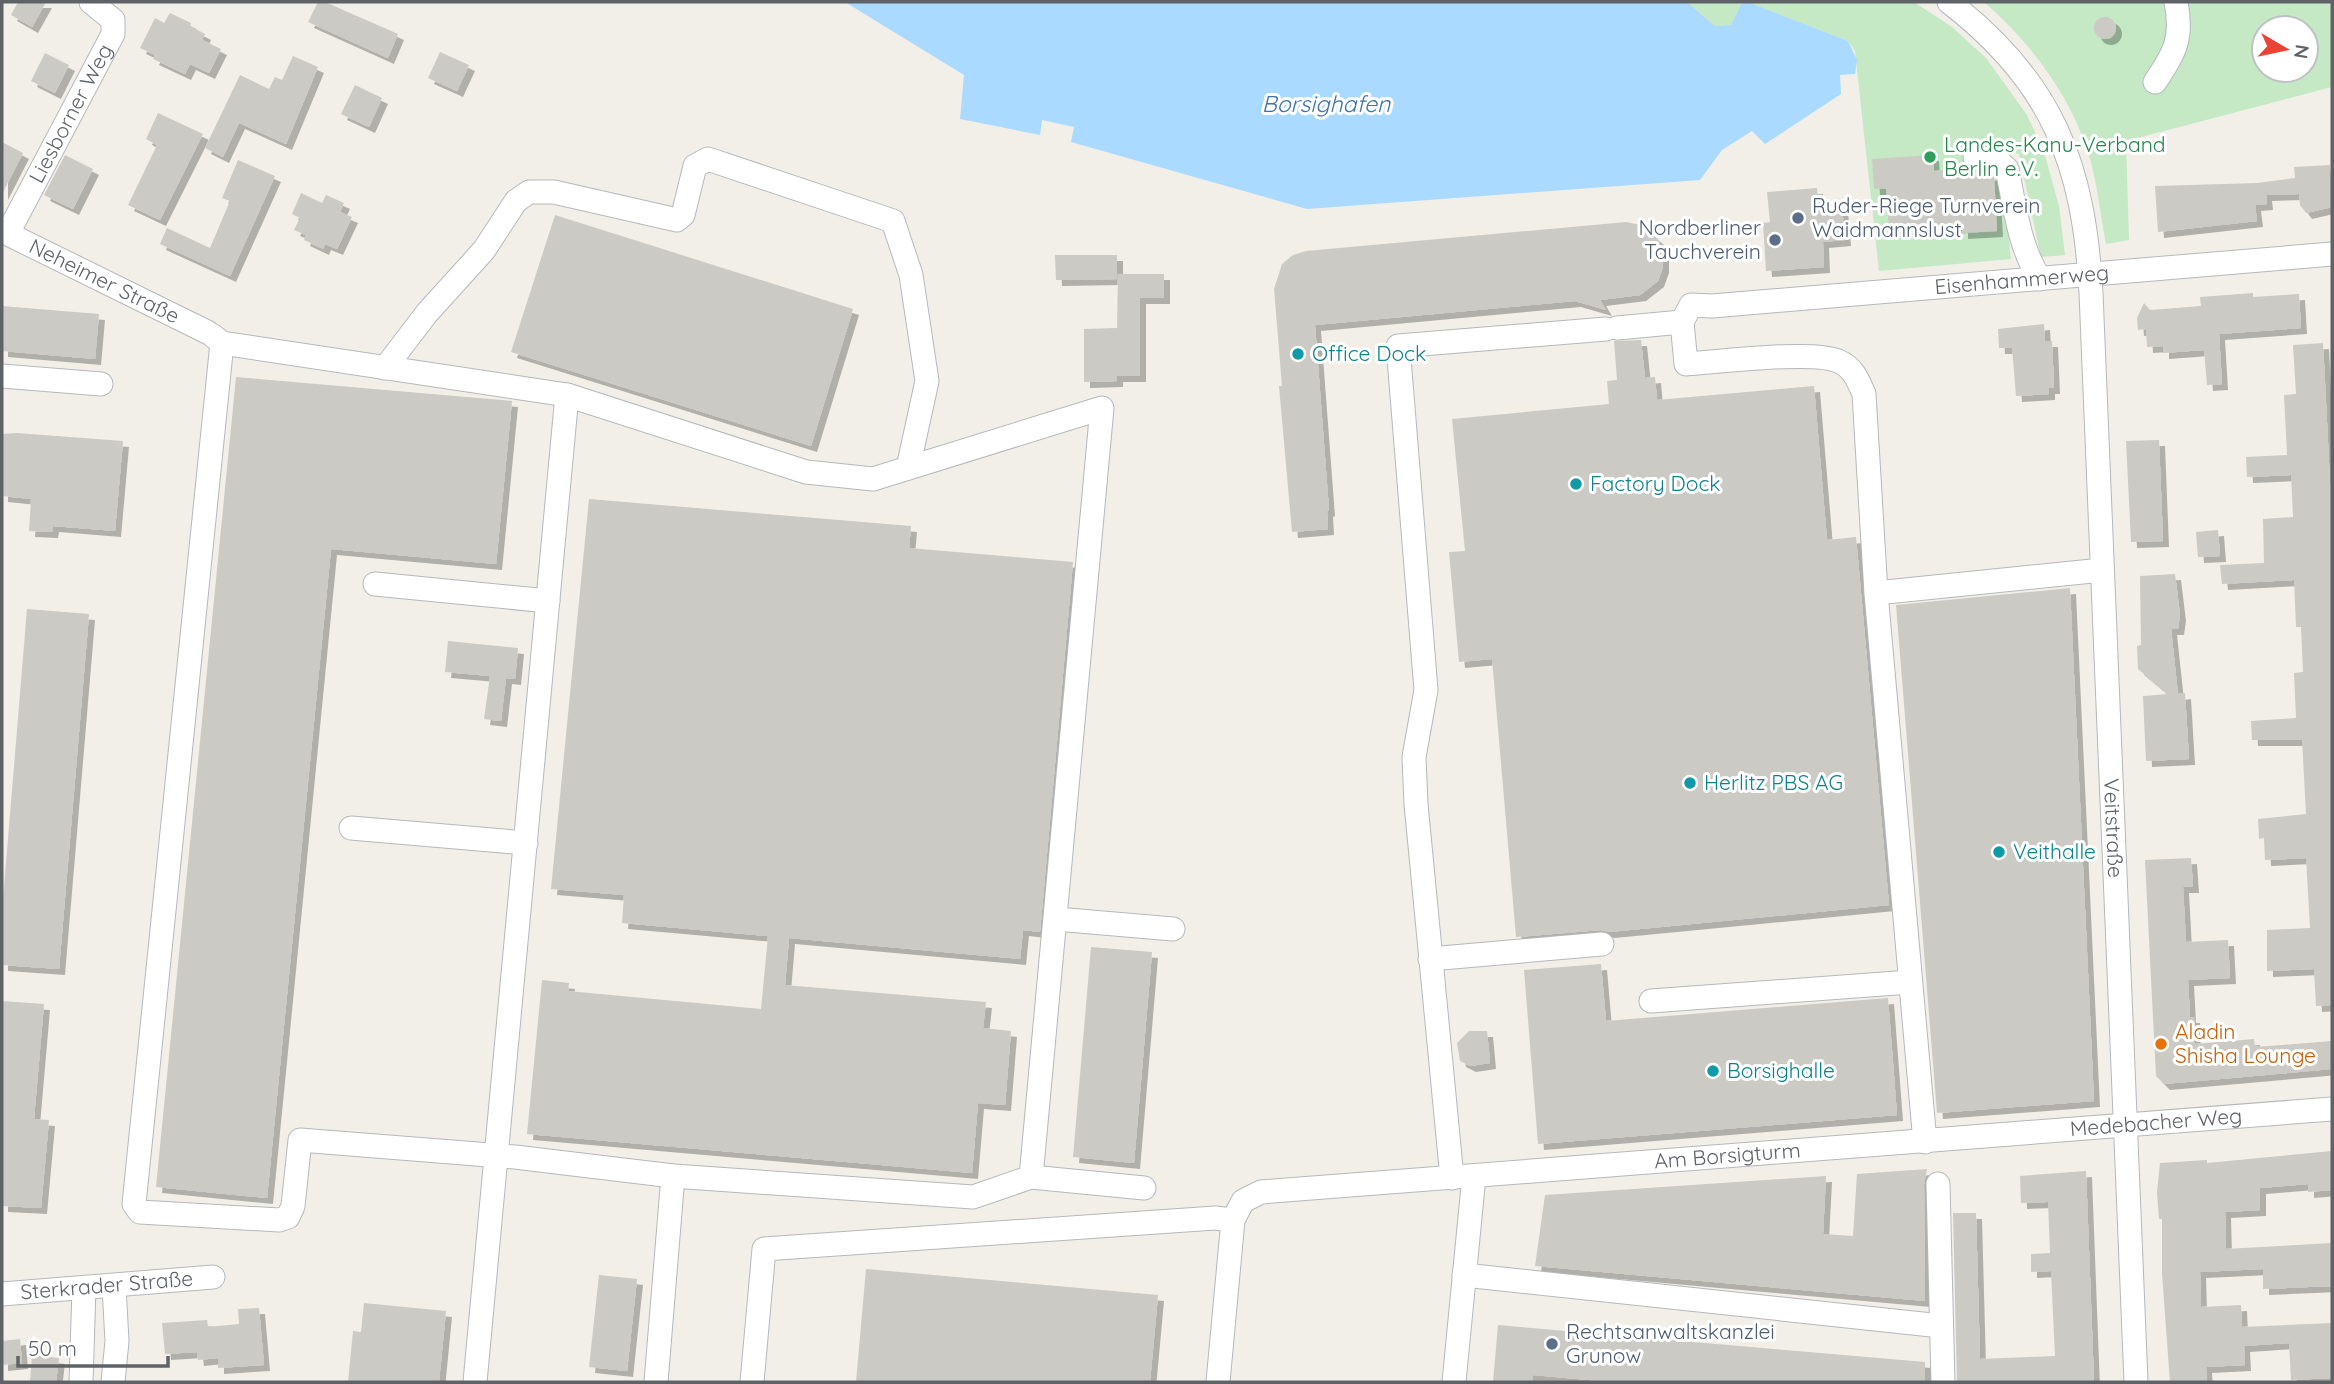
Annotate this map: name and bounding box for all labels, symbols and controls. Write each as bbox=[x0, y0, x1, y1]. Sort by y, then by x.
north arrow bbox=[2250, 14, 2320, 84]
street label: Liesborner Weg bbox=[23, 39, 117, 187]
text: N bbox=[2289, 43, 2315, 60]
water label: Borsighafen bbox=[1262, 89, 1391, 118]
place label: Landes-Kanu-Verband Berlin e.V. bbox=[1944, 131, 2166, 181]
marker: Landes-Kanu-Verband Berlin e.V. bbox=[1922, 149, 1938, 165]
place label: Ruder-Riege Turnverein Waidmannslust bbox=[1812, 192, 2041, 242]
marker: Ruder-Riege Turnverein Waidmannslust bbox=[1790, 210, 1806, 226]
place label: Nordberliner Tauchverein bbox=[1639, 214, 1761, 264]
street label: Neheimer Straße bbox=[25, 232, 184, 328]
marker: Nordberliner Tauchverein bbox=[1767, 232, 1783, 248]
street label: Eisenhammerweg bbox=[1934, 259, 2110, 299]
place label: Office Dock bbox=[1312, 340, 1426, 366]
marker: Office Dock bbox=[1290, 346, 1306, 362]
place label: Factory Dock bbox=[1590, 470, 1721, 496]
marker: Factory Dock bbox=[1568, 476, 1584, 492]
place label: Herlitz PBS AG bbox=[1704, 769, 1843, 795]
marker: Herlitz PBS AG bbox=[1682, 775, 1698, 791]
street label: Veitstraße bbox=[2099, 778, 2129, 878]
place label: Veithalle bbox=[2013, 838, 2096, 864]
marker: Veithalle bbox=[1991, 844, 2007, 860]
place label: Aladin Shisha Lounge bbox=[2175, 1018, 2316, 1068]
marker: Aladin Shisha Lounge bbox=[2153, 1036, 2169, 1052]
place label: Borsighalle bbox=[1727, 1057, 1835, 1083]
marker: Borsighalle bbox=[1705, 1063, 1721, 1079]
street label: Medebacher Weg bbox=[2069, 1102, 2243, 1141]
street label: Am Borsigturm bbox=[1653, 1136, 1801, 1173]
street label: Sterkrader Straße bbox=[19, 1265, 194, 1304]
place label: Rechtsanwaltskanzlei Grunow bbox=[1566, 1318, 1775, 1368]
scale bar bbox=[18, 1324, 168, 1368]
text: 50 m bbox=[28, 1335, 77, 1361]
marker: Rechtsanwaltskanzlei Grunow bbox=[1544, 1336, 1560, 1352]

